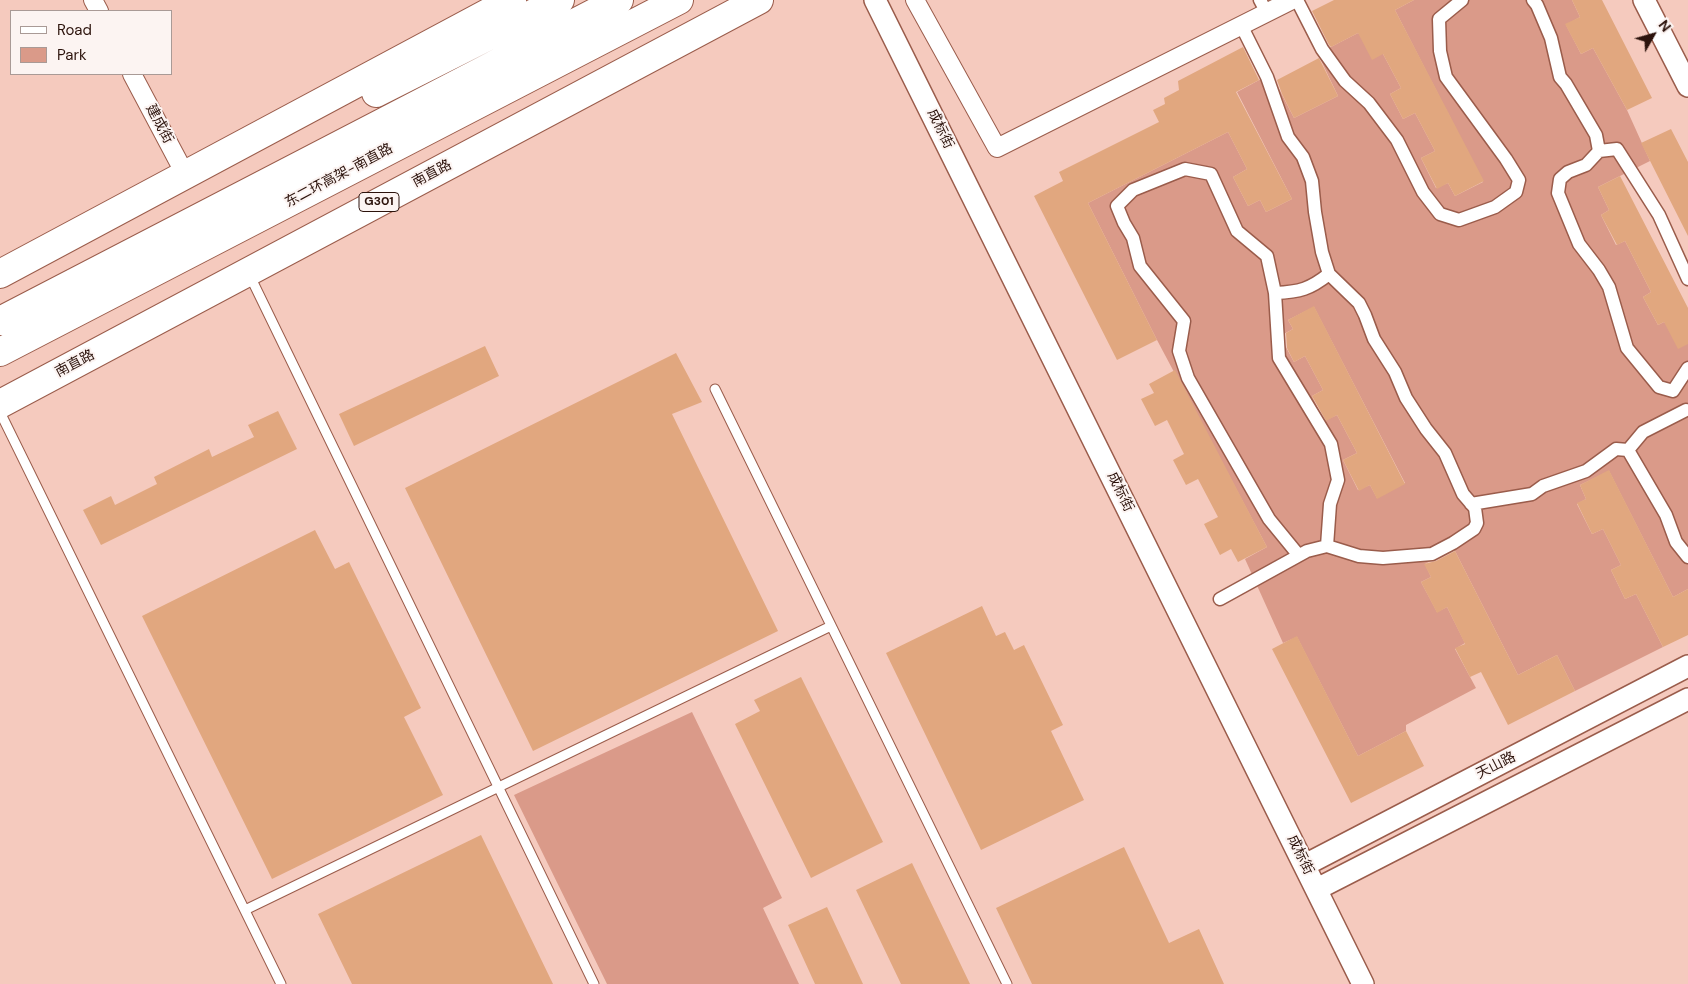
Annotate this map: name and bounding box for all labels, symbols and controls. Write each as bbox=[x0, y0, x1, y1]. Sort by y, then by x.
legend bbox=[10, 10, 172, 75]
north arrow bbox=[1628, 10, 1678, 60]
text: N bbox=[1655, 16, 1675, 35]
text: Road bbox=[57, 20, 92, 40]
text: Park bbox=[57, 45, 87, 65]
street label: 建成街 bbox=[142, 102, 176, 146]
street label: 成标街 bbox=[923, 106, 957, 152]
street label: 东二环高架-南直路 bbox=[282, 141, 396, 211]
street label: 南直路 bbox=[410, 157, 454, 191]
road number: G301 bbox=[359, 192, 399, 212]
street label: 南直路 bbox=[53, 347, 97, 381]
street label: 成标街 bbox=[1103, 469, 1137, 515]
street label: 天山路 bbox=[1473, 749, 1519, 783]
street label: 成标街 bbox=[1283, 832, 1317, 878]

